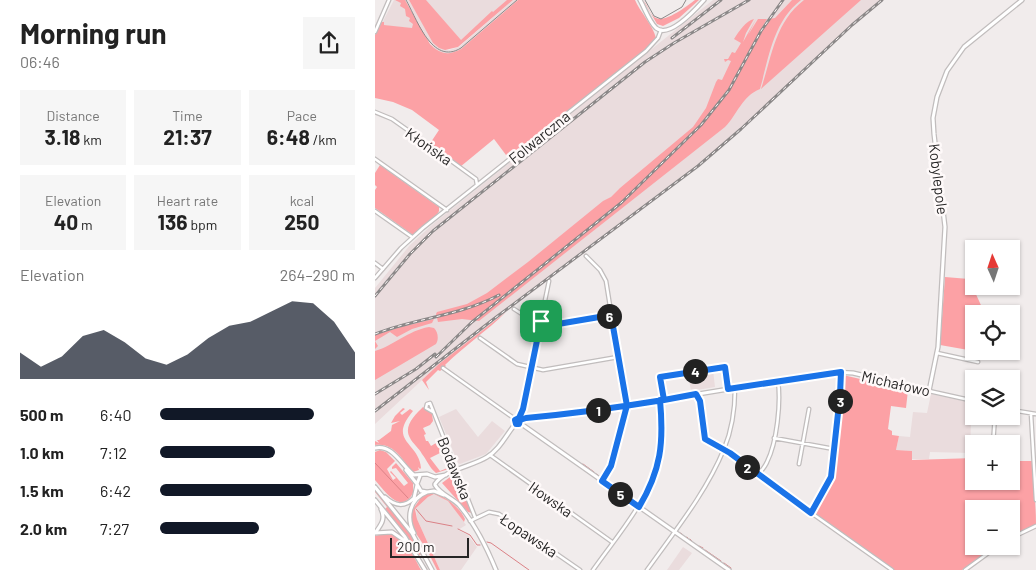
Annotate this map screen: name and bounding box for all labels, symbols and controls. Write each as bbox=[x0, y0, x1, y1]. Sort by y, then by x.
text: Morning run bbox=[20, 16, 167, 50]
button: share bbox=[303, 17, 355, 69]
text: 06:46 bbox=[20, 52, 60, 71]
text: Distance bbox=[46, 107, 100, 124]
text: Time bbox=[172, 107, 203, 124]
text: Pace bbox=[287, 107, 317, 124]
street label: Folwarczna bbox=[505, 107, 573, 167]
street label: Kłońska bbox=[402, 123, 456, 169]
text: 3.18 bbox=[45, 124, 80, 149]
text: 21:37 bbox=[163, 124, 212, 149]
text: 6:48 bbox=[267, 124, 310, 149]
text: km bbox=[80, 131, 102, 148]
text: /km bbox=[310, 131, 337, 148]
street label: Kobylepole bbox=[926, 142, 952, 216]
text: Elevation bbox=[45, 192, 101, 209]
text: Heart rate bbox=[157, 192, 218, 209]
text: kcal bbox=[290, 192, 314, 209]
text: 40 bbox=[54, 209, 78, 234]
text: 136 bbox=[158, 209, 188, 234]
text: 250 bbox=[284, 209, 319, 234]
text: m bbox=[78, 216, 93, 233]
text: bpm bbox=[188, 216, 217, 233]
north arrow bbox=[965, 240, 1020, 295]
map controls bbox=[965, 240, 1020, 555]
text: Elevation bbox=[20, 265, 84, 284]
text: 264–290 m bbox=[280, 265, 355, 284]
pin bbox=[520, 300, 562, 342]
pin: 6 bbox=[597, 304, 621, 328]
button: locate bbox=[965, 305, 1020, 360]
icon: arrive bbox=[527, 307, 555, 335]
text: 6 bbox=[606, 308, 613, 325]
pin: 4 bbox=[683, 358, 707, 384]
text: 4 bbox=[691, 363, 700, 380]
street label: Michałowo bbox=[860, 366, 932, 400]
button: layers bbox=[965, 370, 1020, 425]
pin: 3 bbox=[827, 388, 853, 414]
text: 3 bbox=[837, 393, 844, 410]
pin: 1 bbox=[585, 398, 611, 422]
text: 1 bbox=[596, 402, 601, 419]
text: 500 m bbox=[20, 405, 63, 424]
text: 6:40 bbox=[100, 405, 132, 424]
street label: Bodawska bbox=[434, 434, 476, 502]
button: + bbox=[965, 435, 1020, 490]
text: 1.0 km bbox=[20, 443, 64, 462]
text: 7:12 bbox=[100, 443, 127, 462]
pin: 2 bbox=[735, 454, 759, 480]
text: 2 bbox=[744, 459, 751, 476]
street label: Iłowska bbox=[526, 477, 576, 521]
text: 1.5 km bbox=[20, 481, 64, 500]
text: 6:42 bbox=[100, 481, 131, 500]
pin: 5 bbox=[607, 482, 633, 506]
text: 5 bbox=[617, 486, 624, 503]
button: − bbox=[965, 500, 1020, 555]
street label: Łopawska bbox=[496, 509, 561, 561]
text: 2.0 km bbox=[20, 519, 67, 538]
text: 7:27 bbox=[100, 519, 129, 538]
scale bar bbox=[390, 535, 469, 558]
text: 200 m bbox=[397, 538, 435, 555]

